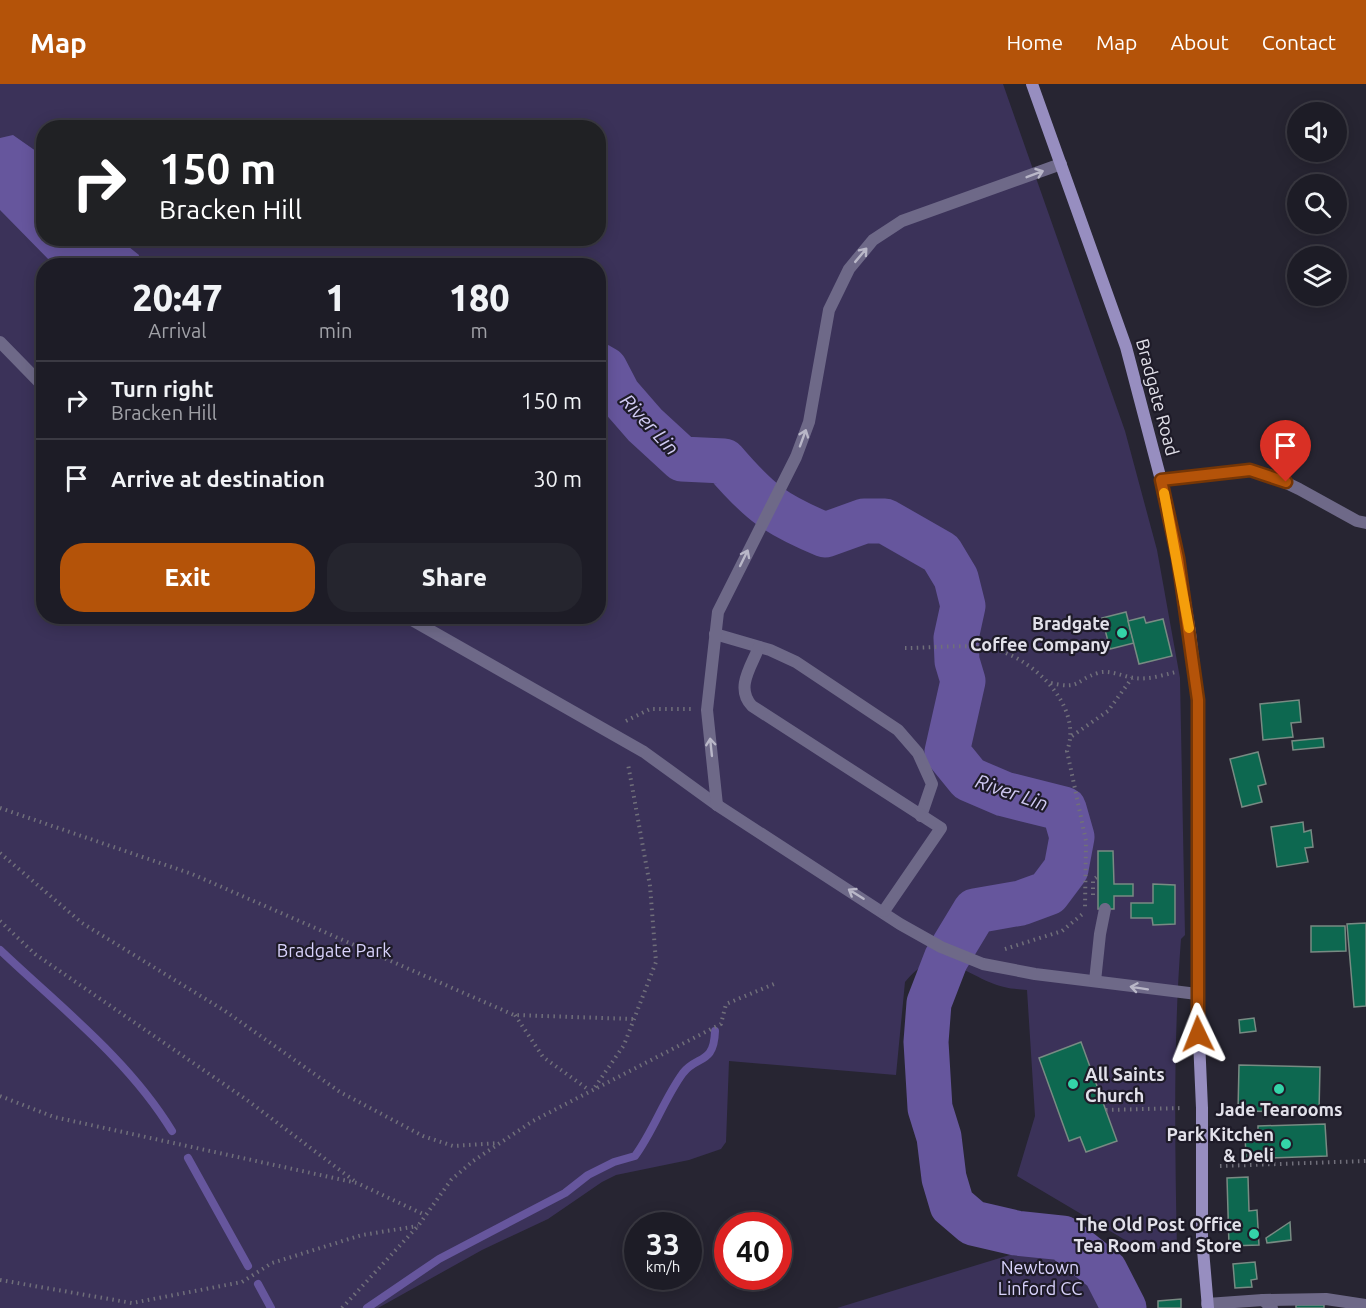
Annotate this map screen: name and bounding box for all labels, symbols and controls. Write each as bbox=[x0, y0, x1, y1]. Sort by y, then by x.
text: Map bbox=[30, 27, 87, 58]
text: Home bbox=[1006, 30, 1063, 54]
text: Map bbox=[1096, 30, 1137, 54]
text: About bbox=[1170, 30, 1229, 54]
text: Contact bbox=[1262, 30, 1336, 54]
map controls bbox=[1287, 102, 1347, 306]
button: sound bbox=[1287, 102, 1347, 162]
icon: right bbox=[60, 144, 138, 222]
text: 150 m bbox=[159, 145, 276, 192]
one-way arrow bbox=[1025, 168, 1044, 179]
button: search bbox=[1287, 174, 1347, 234]
text: Bracken Hill bbox=[159, 194, 302, 224]
button: layers bbox=[1287, 246, 1347, 306]
one-way arrow bbox=[854, 247, 867, 263]
text: 20:47 bbox=[132, 277, 222, 318]
text: 1 bbox=[325, 277, 346, 318]
text: 180 bbox=[449, 277, 510, 318]
text: Arrival bbox=[148, 319, 207, 342]
text: min bbox=[319, 319, 352, 342]
text: m bbox=[471, 319, 488, 342]
street label: Bradgate Road bbox=[1133, 336, 1183, 458]
text: Turn right bbox=[111, 376, 213, 401]
icon: right bbox=[60, 384, 93, 417]
text: 150 m bbox=[521, 388, 582, 413]
water label: River Lin bbox=[616, 389, 684, 459]
text: Bracken Hill bbox=[111, 401, 217, 424]
pin bbox=[1260, 420, 1311, 482]
icon: arrive bbox=[1269, 429, 1302, 462]
one-way arrow bbox=[798, 430, 809, 448]
icon: arrive bbox=[60, 462, 93, 495]
text: Arrive at destination bbox=[111, 466, 325, 491]
text: 30 m bbox=[533, 466, 582, 491]
button: Exit bbox=[60, 543, 315, 612]
button: Share bbox=[327, 543, 582, 612]
one-way arrow bbox=[739, 550, 750, 568]
place label: Bradgate Coffee Company bbox=[970, 613, 1110, 654]
marker: Bradgate Coffee Company bbox=[1115, 626, 1129, 640]
one-way arrow bbox=[705, 737, 716, 757]
water label: River Lin bbox=[973, 769, 1051, 815]
one-way arrow bbox=[848, 888, 865, 900]
park label: Bradgate Park bbox=[277, 940, 391, 960]
one-way arrow bbox=[1130, 983, 1149, 994]
position arrow bbox=[1166, 1002, 1230, 1066]
place label: All Saints Church bbox=[1085, 1064, 1165, 1105]
marker: All Saints Church bbox=[1066, 1077, 1080, 1091]
marker: Jade Tearooms bbox=[1272, 1082, 1286, 1096]
place label: Jade Tearooms bbox=[1215, 1099, 1343, 1119]
place label: Park Kitchen & Deli bbox=[1166, 1124, 1274, 1165]
marker: Park Kitchen & Deli bbox=[1279, 1137, 1293, 1151]
speed limit sign: 40 bbox=[714, 1212, 792, 1290]
place label: The Old Post Office Tea Room and Store bbox=[1074, 1214, 1242, 1255]
text: 33 bbox=[646, 1227, 680, 1261]
marker: The Old Post Office Tea Room and Store bbox=[1247, 1227, 1261, 1241]
park label: Newtown Linford CC bbox=[998, 1257, 1082, 1298]
text: km/h bbox=[646, 1258, 680, 1275]

